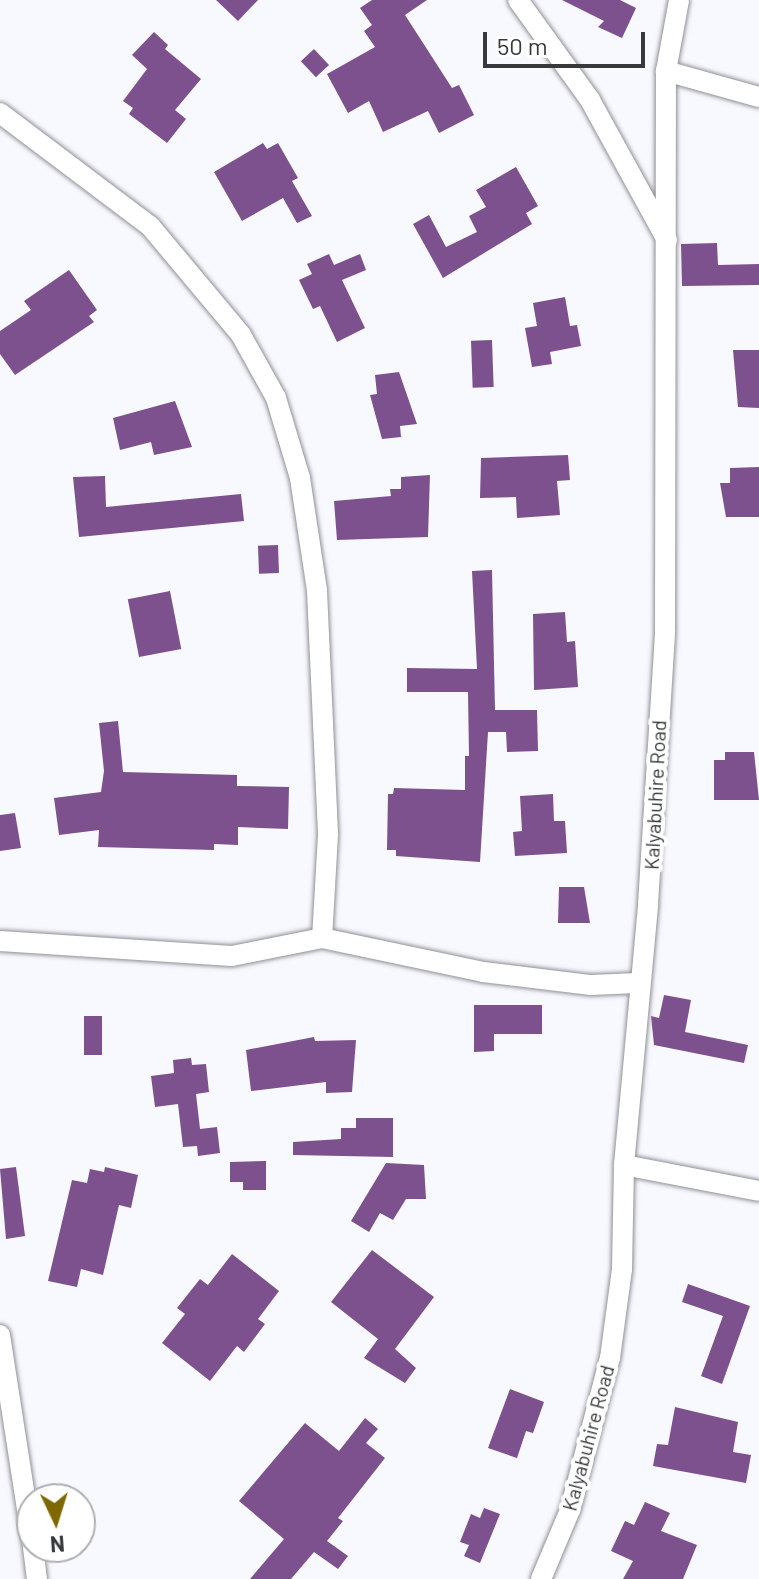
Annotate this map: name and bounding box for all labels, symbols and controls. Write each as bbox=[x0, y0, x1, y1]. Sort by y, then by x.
scale bar bbox=[487, 16, 649, 66]
text: 50 m bbox=[497, 31, 548, 60]
street label: Kalyabuhire Road bbox=[639, 720, 671, 870]
street label: Kalyabuhire Road bbox=[557, 1363, 619, 1513]
north arrow bbox=[16, 1483, 96, 1563]
text: N bbox=[49, 1531, 66, 1558]

